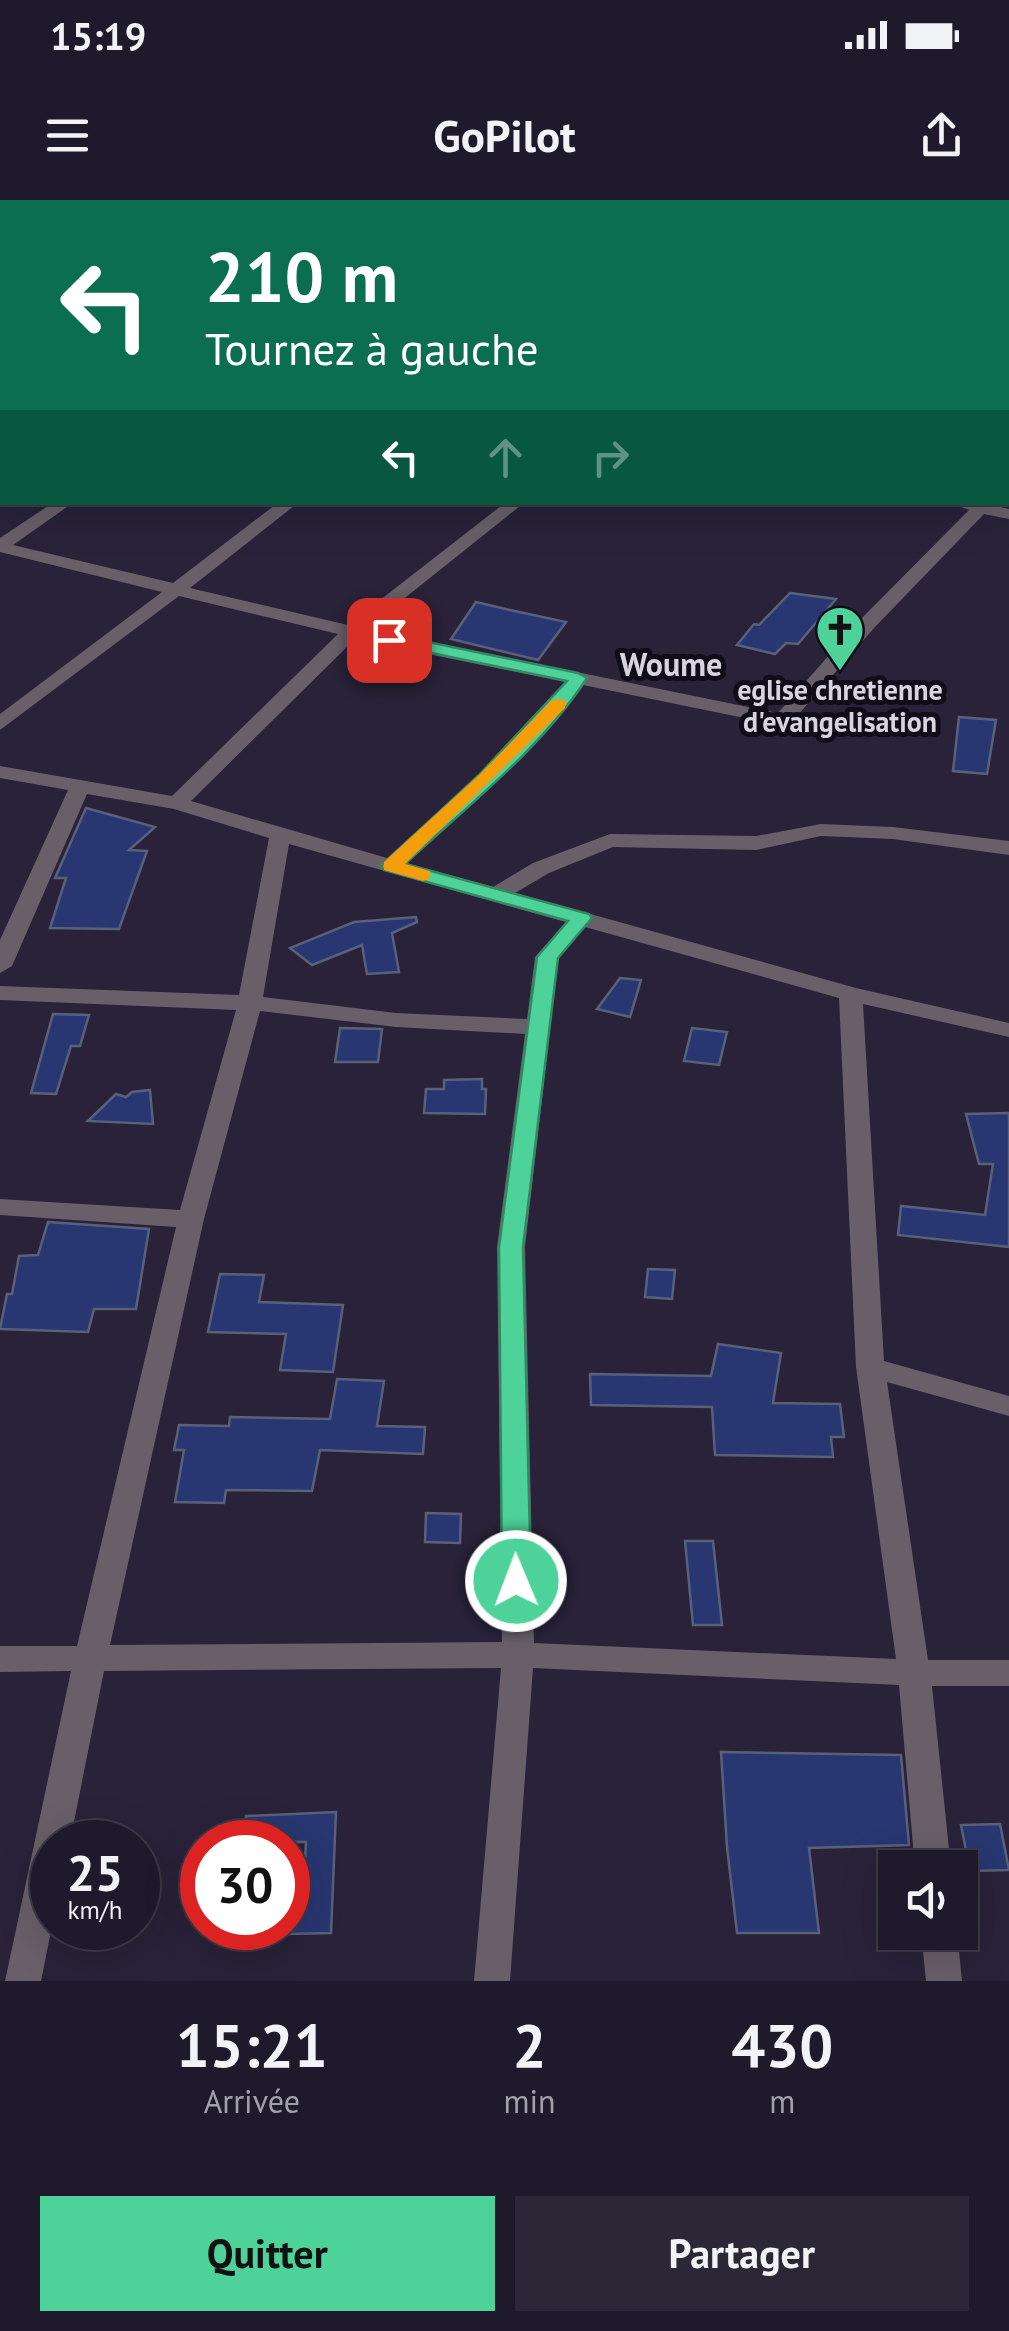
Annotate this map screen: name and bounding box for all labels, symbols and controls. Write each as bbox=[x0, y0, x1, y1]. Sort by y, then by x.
text: 15:19 bbox=[50, 11, 146, 60]
text: GoPilot bbox=[433, 106, 576, 164]
icon: menu bbox=[40, 108, 95, 163]
icon: share bbox=[914, 108, 969, 163]
text: 210 m bbox=[205, 231, 398, 321]
icon: left bbox=[40, 240, 170, 370]
text: Tournez à gauche bbox=[205, 319, 539, 377]
icon: left bbox=[373, 430, 428, 485]
icon: ahead bbox=[478, 430, 533, 485]
icon: right bbox=[583, 430, 638, 485]
pin bbox=[347, 598, 432, 683]
church icon: eglise chretienne d'evangelisation bbox=[814, 604, 866, 672]
icon: arrive bbox=[362, 613, 417, 668]
district label: Woume bbox=[620, 643, 722, 685]
place label: eglise chretienne d'evangelisation bbox=[737, 671, 943, 740]
position arrow bbox=[464, 1529, 568, 1633]
speed limit sign: 30 bbox=[180, 1820, 310, 1950]
text: 25 bbox=[67, 1840, 123, 1905]
map controls bbox=[878, 1850, 978, 1950]
button: sound bbox=[878, 1850, 978, 1950]
text: km/h bbox=[68, 1894, 122, 1926]
text: 15:21 bbox=[176, 2006, 328, 2084]
text: 2 bbox=[513, 2006, 547, 2084]
text: 430 bbox=[731, 2006, 833, 2084]
text: Arrivée bbox=[204, 2080, 300, 2122]
text: min bbox=[504, 2080, 556, 2122]
text: m bbox=[769, 2080, 795, 2122]
button: Quitter bbox=[40, 2196, 495, 2311]
button: Partager bbox=[515, 2196, 969, 2311]

